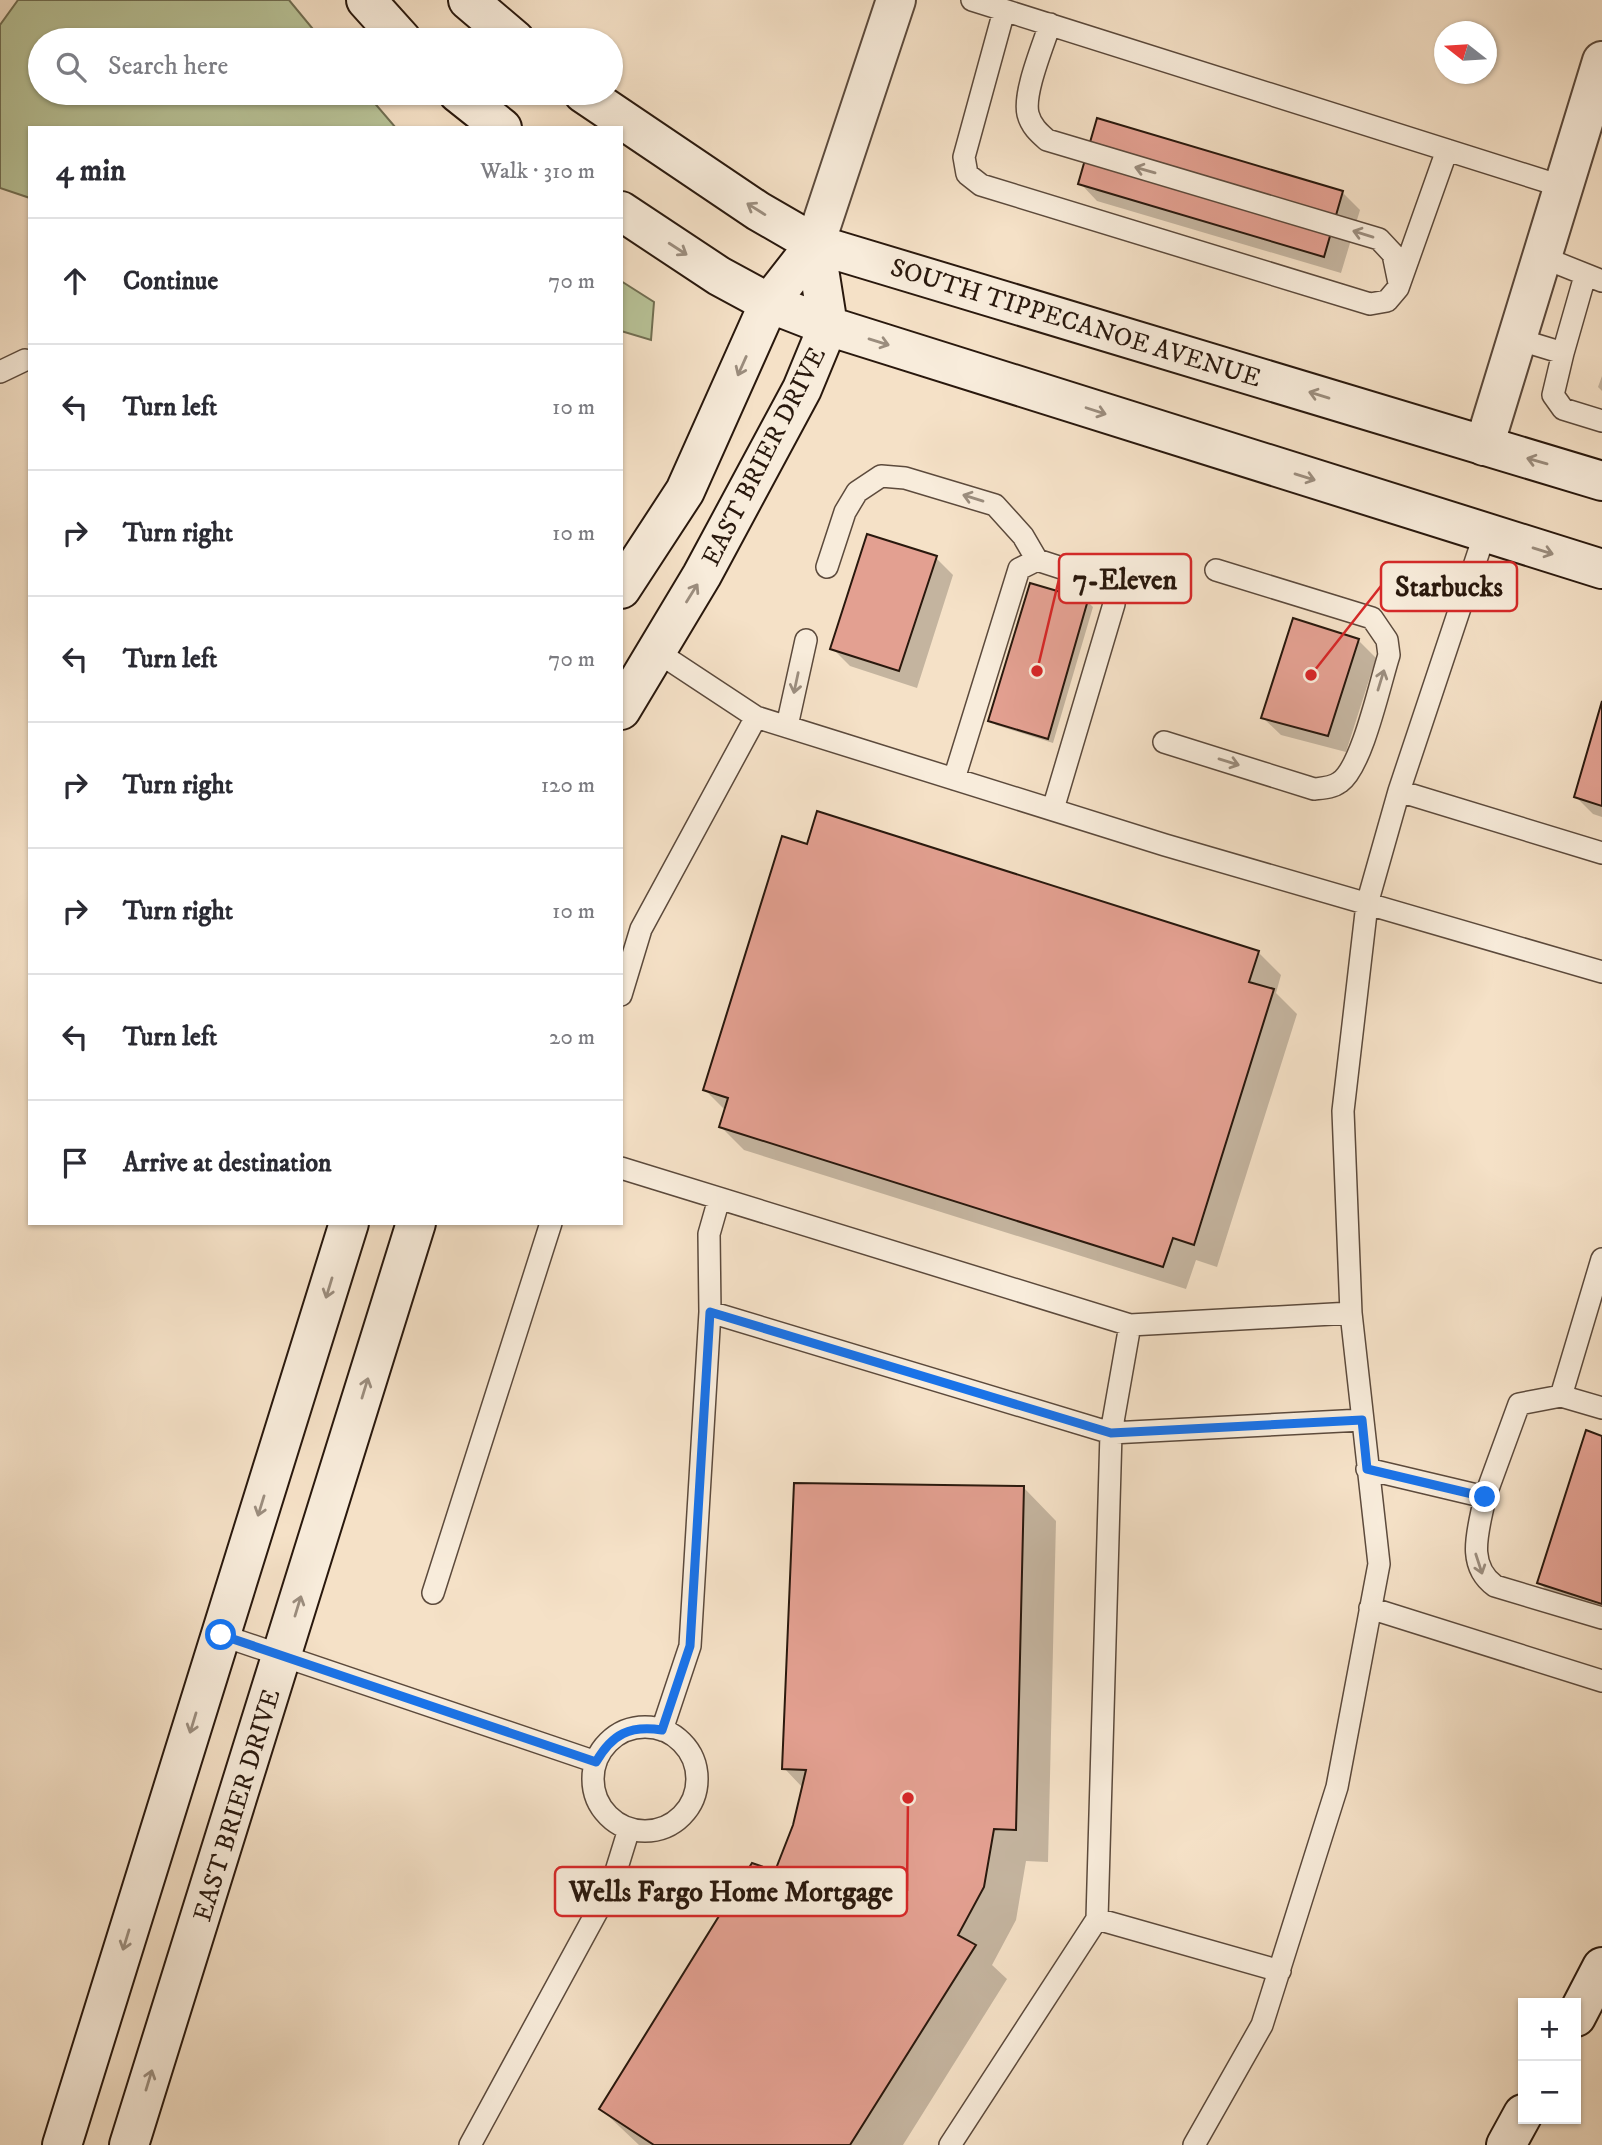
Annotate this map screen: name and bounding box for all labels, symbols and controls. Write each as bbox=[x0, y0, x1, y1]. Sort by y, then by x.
north arrow bbox=[1434, 21, 1497, 84]
search box bbox=[28, 28, 623, 105]
icon: search bbox=[52, 48, 90, 86]
text: Search here bbox=[108, 50, 228, 83]
text: 4 min bbox=[56, 153, 126, 190]
text: Walk · 310 m bbox=[480, 157, 595, 186]
one-way arrow bbox=[1134, 163, 1157, 176]
one-way arrow bbox=[746, 202, 766, 216]
one-way arrow bbox=[1352, 227, 1374, 240]
one-way arrow bbox=[668, 242, 688, 256]
street label: SOUTH TIPPECANOE AVENUE bbox=[886, 251, 1265, 396]
icon: ahead bbox=[56, 262, 94, 300]
text: Continue bbox=[123, 265, 218, 298]
text: 70 m bbox=[548, 267, 595, 296]
one-way arrow bbox=[868, 336, 890, 349]
street label: EAST BRIER DRIVE bbox=[695, 342, 834, 572]
one-way arrow bbox=[735, 354, 748, 376]
icon: left bbox=[56, 388, 94, 426]
one-way arrow bbox=[1308, 388, 1330, 401]
text: Turn left bbox=[123, 391, 217, 424]
text: 10 m bbox=[552, 393, 595, 422]
one-way arrow bbox=[1085, 405, 1107, 418]
one-way arrow bbox=[1526, 454, 1548, 467]
one-way arrow bbox=[1294, 472, 1316, 485]
one-way arrow bbox=[962, 491, 984, 504]
icon: right bbox=[56, 514, 94, 552]
text: Turn right bbox=[123, 517, 233, 550]
text: 10 m bbox=[552, 519, 595, 548]
one-way arrow bbox=[1532, 546, 1554, 559]
callout: 7-Eleven bbox=[1059, 554, 1191, 603]
callout: Starbucks bbox=[1381, 562, 1517, 611]
text: 7-Eleven bbox=[1073, 563, 1178, 598]
text: Starbucks bbox=[1395, 570, 1504, 605]
one-way arrow bbox=[685, 583, 699, 603]
icon: left bbox=[56, 640, 94, 678]
text: Turn left bbox=[123, 643, 217, 676]
text: 70 m bbox=[548, 645, 595, 674]
one-way arrow bbox=[1375, 670, 1388, 692]
one-way arrow bbox=[789, 671, 803, 694]
one-way arrow bbox=[1218, 757, 1240, 770]
icon: right bbox=[56, 766, 94, 804]
text: Turn right bbox=[123, 769, 233, 802]
text: 120 m bbox=[541, 771, 595, 800]
icon: right bbox=[56, 892, 94, 930]
text: Turn right bbox=[123, 895, 233, 928]
text: 10 m bbox=[552, 897, 595, 926]
icon: left bbox=[56, 1018, 94, 1056]
text: Turn left bbox=[123, 1021, 217, 1054]
text: 20 m bbox=[549, 1023, 595, 1052]
icon: arrive bbox=[56, 1144, 94, 1182]
text: Arrive at destination bbox=[123, 1147, 332, 1180]
one-way arrow bbox=[322, 1277, 334, 1299]
one-way arrow bbox=[360, 1378, 373, 1400]
route end bbox=[1469, 1481, 1500, 1512]
one-way arrow bbox=[254, 1494, 266, 1516]
one-way arrow bbox=[1474, 1552, 1486, 1574]
one-way arrow bbox=[293, 1595, 305, 1617]
route start bbox=[205, 1619, 236, 1650]
street label: EAST BRIER DRIVE bbox=[186, 1685, 289, 1926]
one-way arrow bbox=[186, 1711, 199, 1733]
callout: Wells Fargo Home Mortgage bbox=[555, 1867, 907, 1916]
text: Wells Fargo Home Mortgage bbox=[568, 1875, 893, 1910]
one-way arrow bbox=[118, 1929, 131, 1951]
map controls bbox=[1518, 1998, 1581, 2124]
button: + bbox=[1518, 1998, 1581, 2061]
button: − bbox=[1518, 2061, 1581, 2124]
one-way arrow bbox=[143, 2069, 156, 2091]

